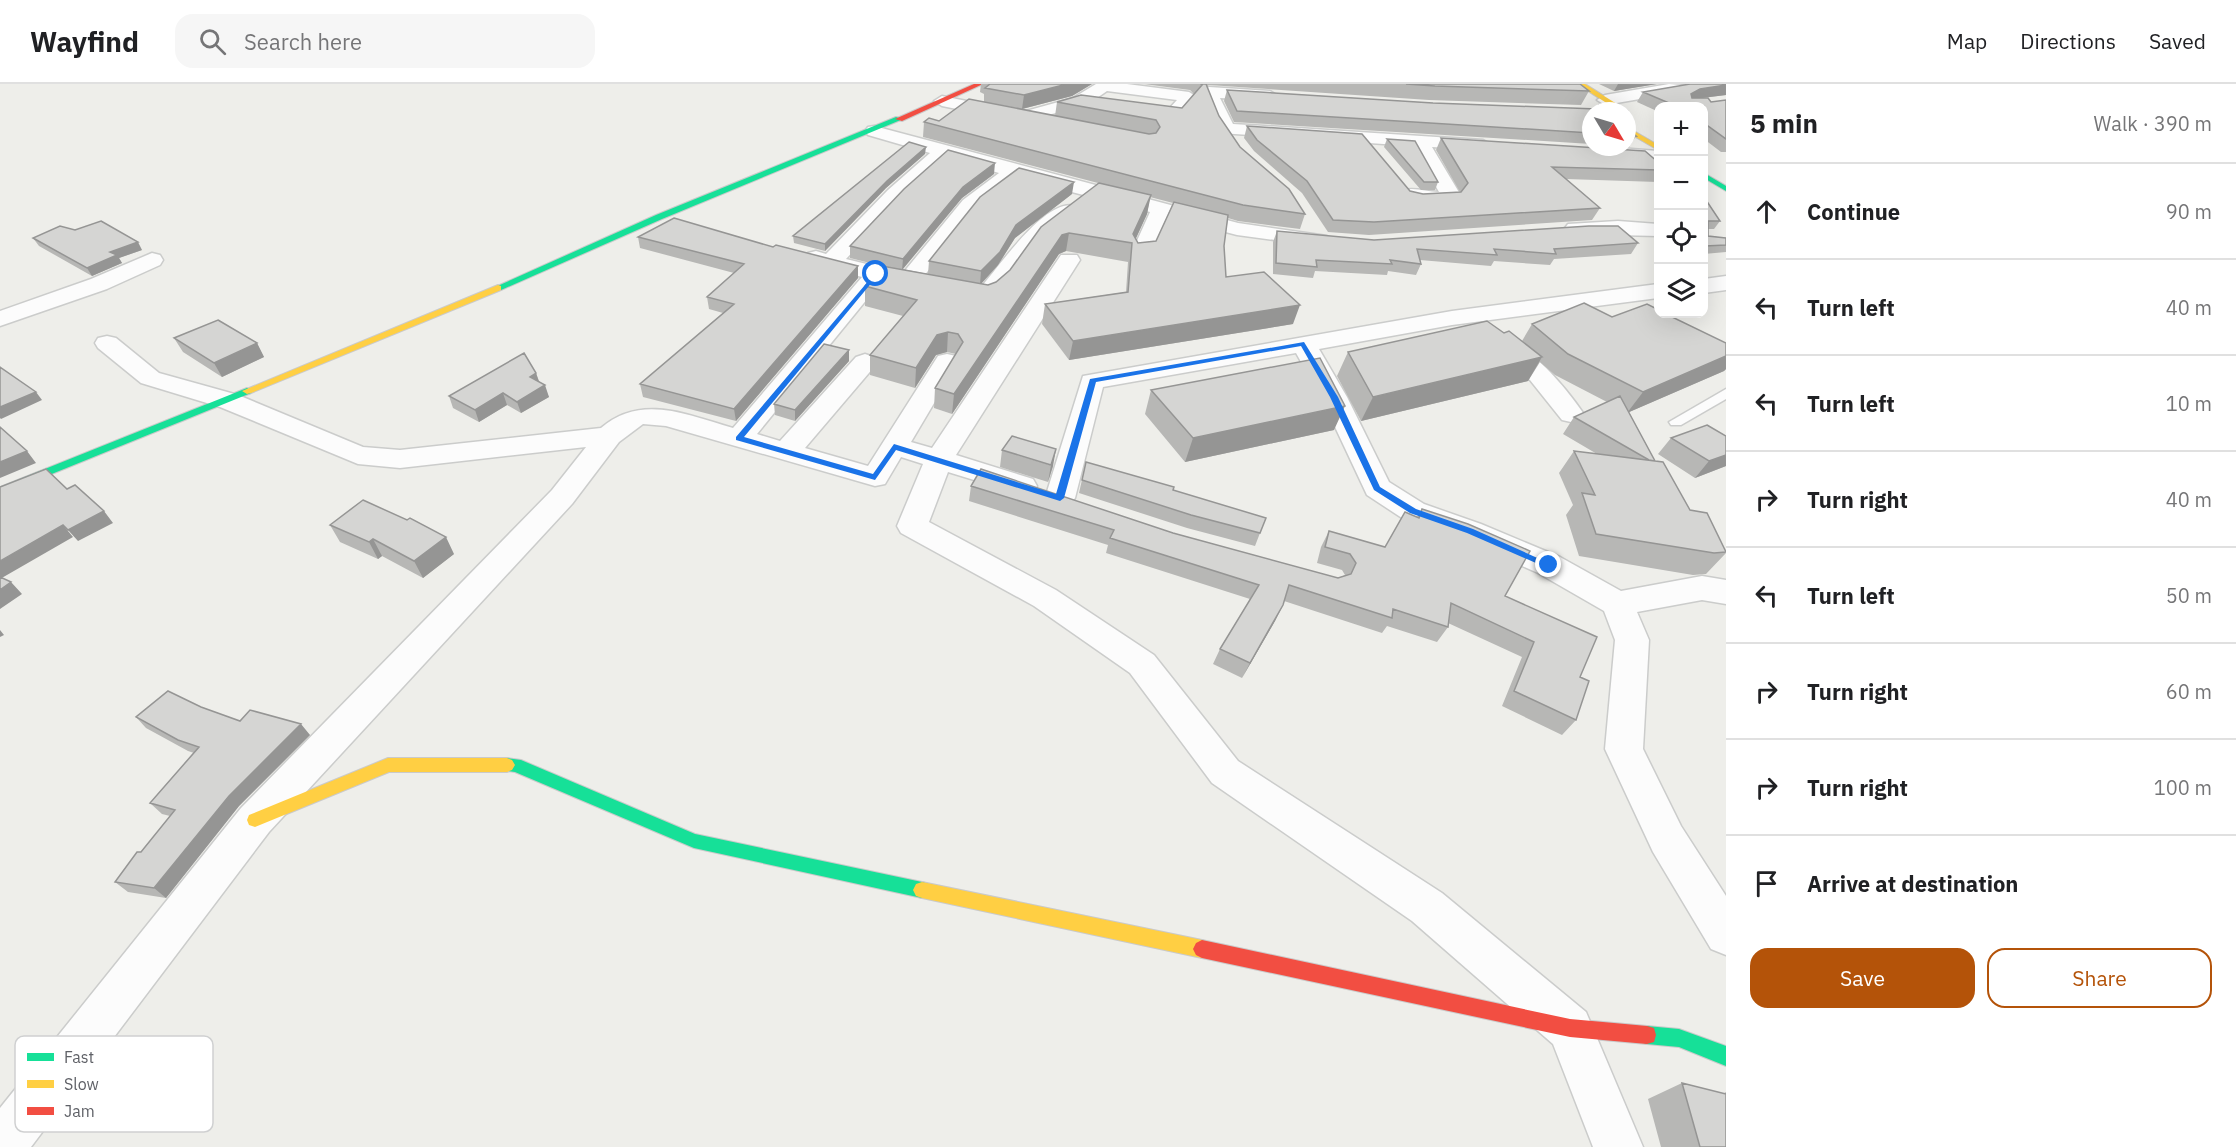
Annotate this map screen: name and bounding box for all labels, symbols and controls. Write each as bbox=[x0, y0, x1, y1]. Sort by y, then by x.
search box bbox=[175, 14, 595, 68]
text: Wayfind bbox=[30, 23, 139, 60]
icon: search bbox=[196, 25, 229, 58]
text: Search here bbox=[244, 27, 362, 56]
text: Map bbox=[1947, 27, 1987, 55]
text: Directions bbox=[2020, 27, 2116, 55]
text: Saved bbox=[2149, 27, 2206, 55]
north arrow bbox=[1582, 102, 1636, 156]
map controls bbox=[1654, 102, 1708, 318]
button: + bbox=[1654, 102, 1708, 156]
text: 5 min bbox=[1750, 106, 1818, 140]
text: Walk · 390 m bbox=[2094, 110, 2212, 137]
button: − bbox=[1654, 156, 1708, 210]
icon: ahead bbox=[1750, 195, 1783, 228]
text: Continue bbox=[1807, 197, 1900, 226]
text: 90 m bbox=[2166, 198, 2212, 225]
button: locate bbox=[1654, 210, 1708, 264]
route start bbox=[862, 260, 888, 286]
button: layers bbox=[1654, 264, 1708, 318]
icon: left bbox=[1750, 291, 1783, 324]
text: Turn left bbox=[1807, 293, 1895, 322]
text: 40 m bbox=[2166, 294, 2212, 321]
icon: left bbox=[1750, 387, 1783, 420]
text: Turn left bbox=[1807, 389, 1895, 418]
text: 10 m bbox=[2166, 390, 2212, 417]
icon: right bbox=[1750, 483, 1783, 516]
text: Turn right bbox=[1807, 485, 1908, 514]
text: 40 m bbox=[2166, 486, 2212, 513]
route end bbox=[1535, 551, 1561, 577]
icon: left bbox=[1750, 579, 1783, 612]
text: Turn left bbox=[1807, 581, 1895, 610]
text: 50 m bbox=[2166, 582, 2212, 609]
icon: right bbox=[1750, 675, 1783, 708]
text: Turn right bbox=[1807, 677, 1908, 706]
text: 60 m bbox=[2166, 678, 2212, 705]
icon: right bbox=[1750, 771, 1783, 804]
text: Turn right bbox=[1807, 773, 1908, 802]
text: 100 m bbox=[2154, 774, 2212, 801]
icon: arrive bbox=[1750, 867, 1783, 900]
text: Arrive at destination bbox=[1807, 869, 2018, 898]
button: Save bbox=[1750, 948, 1975, 1008]
button: Share bbox=[1987, 948, 2212, 1008]
legend bbox=[15, 1036, 213, 1132]
text: Fast bbox=[64, 1047, 94, 1067]
text: Slow bbox=[64, 1074, 99, 1094]
text: Jam bbox=[64, 1101, 95, 1121]

